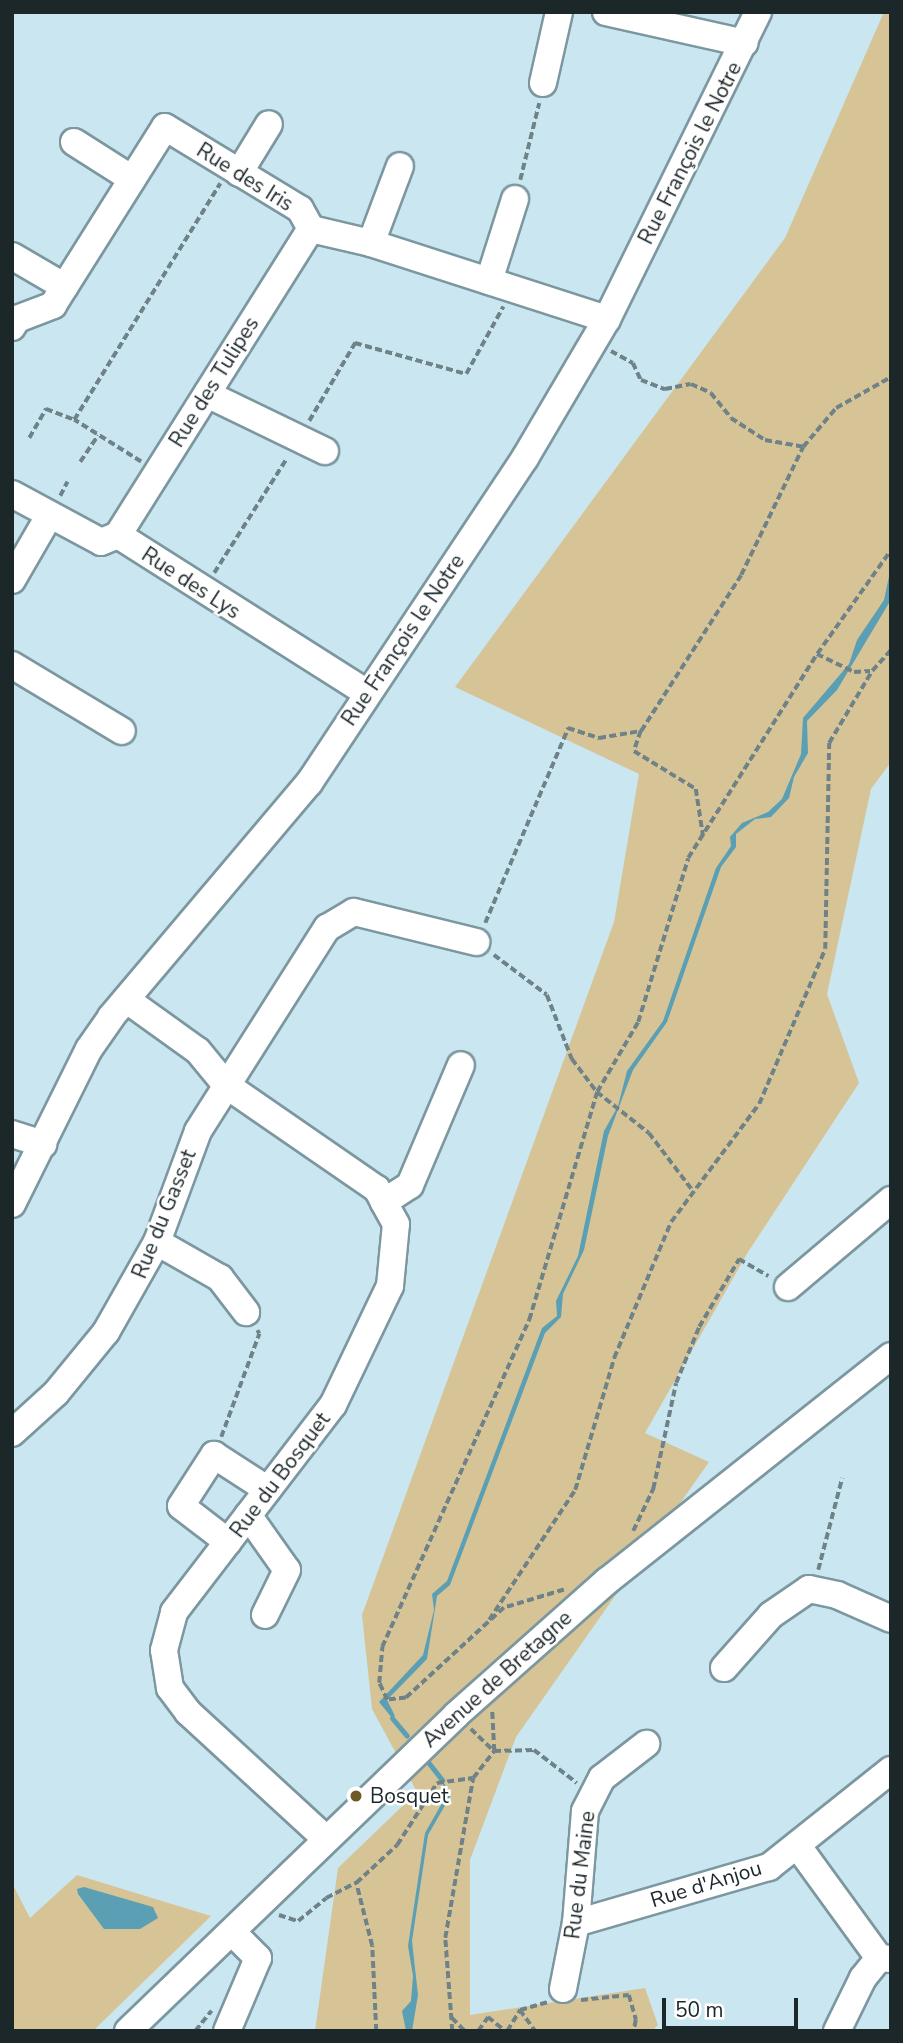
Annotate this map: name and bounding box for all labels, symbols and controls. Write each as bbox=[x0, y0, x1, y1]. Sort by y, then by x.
street label: Rue François le Notre bbox=[633, 58, 747, 248]
street label: Rue des Iris bbox=[192, 137, 298, 217]
street label: Rue des Tulipes bbox=[164, 312, 264, 452]
street label: Rue des Lys bbox=[137, 542, 245, 624]
street label: Rue François le Notre bbox=[336, 549, 470, 731]
street label: Rue du Gasset bbox=[127, 1146, 201, 1282]
street label: Rue du Bosquet bbox=[225, 1407, 335, 1543]
street label: Avenue de Bretagne bbox=[417, 1605, 577, 1753]
place label: Bosquet bbox=[370, 1783, 449, 1809]
marker: Bosquet bbox=[348, 1788, 364, 1804]
street label: Rue du Maine bbox=[560, 1810, 600, 1940]
street label: Rue d'Anjou bbox=[647, 1855, 765, 1913]
scale bar bbox=[665, 1983, 802, 2027]
text: 50 m bbox=[675, 1996, 724, 2024]

